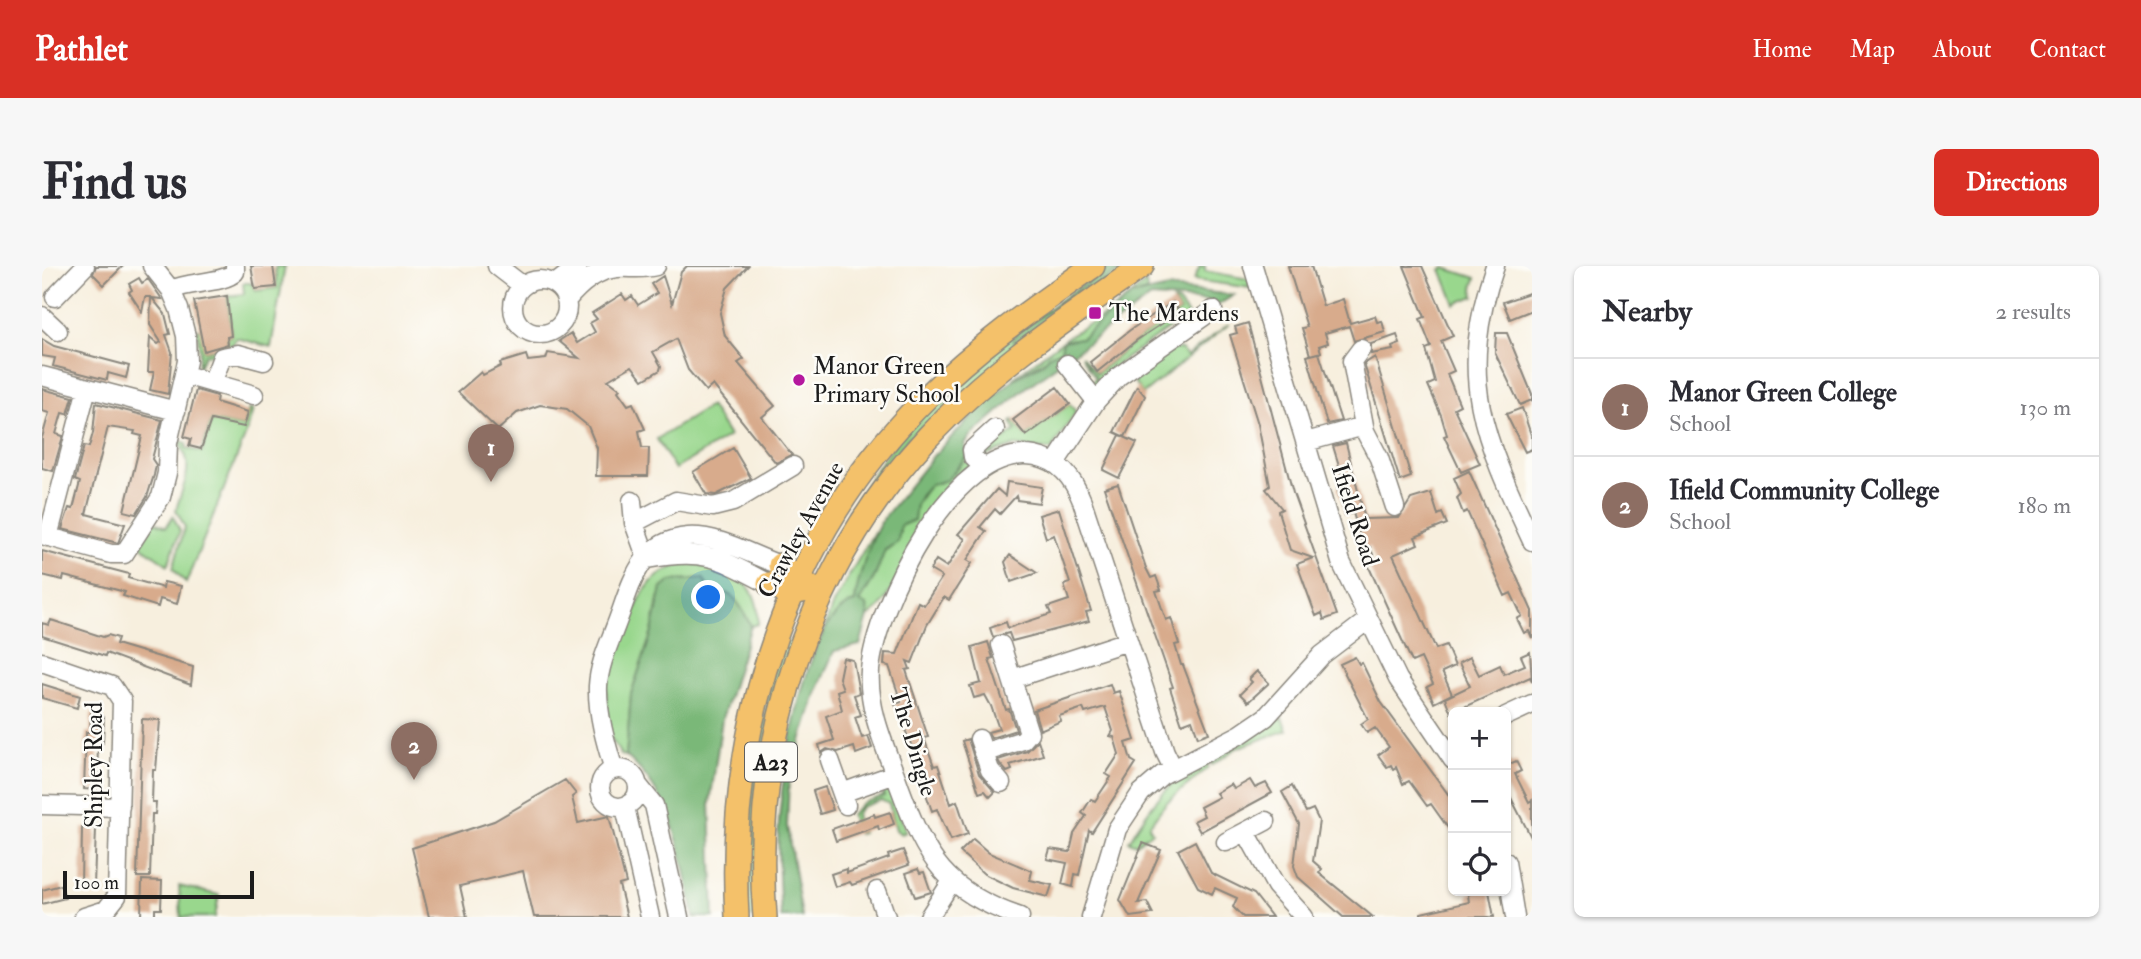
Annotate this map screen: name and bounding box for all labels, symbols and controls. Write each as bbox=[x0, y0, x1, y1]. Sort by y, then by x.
text: Pathlet bbox=[35, 29, 128, 70]
text: Home bbox=[1752, 34, 1812, 65]
text: Map bbox=[1850, 34, 1895, 65]
text: About bbox=[1933, 34, 1992, 65]
text: Contact bbox=[2030, 34, 2106, 65]
button: Directions bbox=[1934, 149, 2099, 216]
text: Find us bbox=[42, 152, 187, 213]
text: Nearby bbox=[1602, 293, 1692, 330]
text: 2 results bbox=[1996, 297, 2071, 326]
place label: The Mardens bbox=[1109, 298, 1239, 329]
marker: The Mardens bbox=[1087, 305, 1103, 321]
place label: Manor Green Primary School bbox=[813, 351, 960, 410]
marker: Manor Green Primary School bbox=[791, 372, 807, 388]
text: Manor Green College bbox=[1669, 377, 1897, 409]
text: 1 bbox=[1621, 393, 1629, 422]
text: 130 m bbox=[2019, 393, 2071, 422]
text: School bbox=[1669, 409, 1731, 438]
pin: 1 bbox=[468, 424, 514, 482]
street label: Crawley Avenue bbox=[751, 456, 851, 604]
street label: Ifield Road bbox=[1324, 460, 1386, 570]
text: Ifield Community College bbox=[1669, 475, 1939, 507]
text: 2 bbox=[1619, 491, 1631, 520]
text: 180 m bbox=[2018, 491, 2071, 520]
text: School bbox=[1669, 507, 1731, 536]
your location bbox=[691, 580, 725, 614]
street label: The Dingle bbox=[882, 684, 944, 800]
street label: Shipley Road bbox=[79, 702, 110, 828]
map controls bbox=[1448, 707, 1511, 896]
button: + bbox=[1448, 707, 1511, 770]
pin: 2 bbox=[391, 722, 437, 780]
road number: A23 bbox=[745, 742, 797, 782]
button: − bbox=[1448, 770, 1511, 833]
button: locate bbox=[1448, 833, 1511, 896]
scale bar bbox=[63, 868, 254, 900]
text: 100 m bbox=[74, 871, 119, 895]

